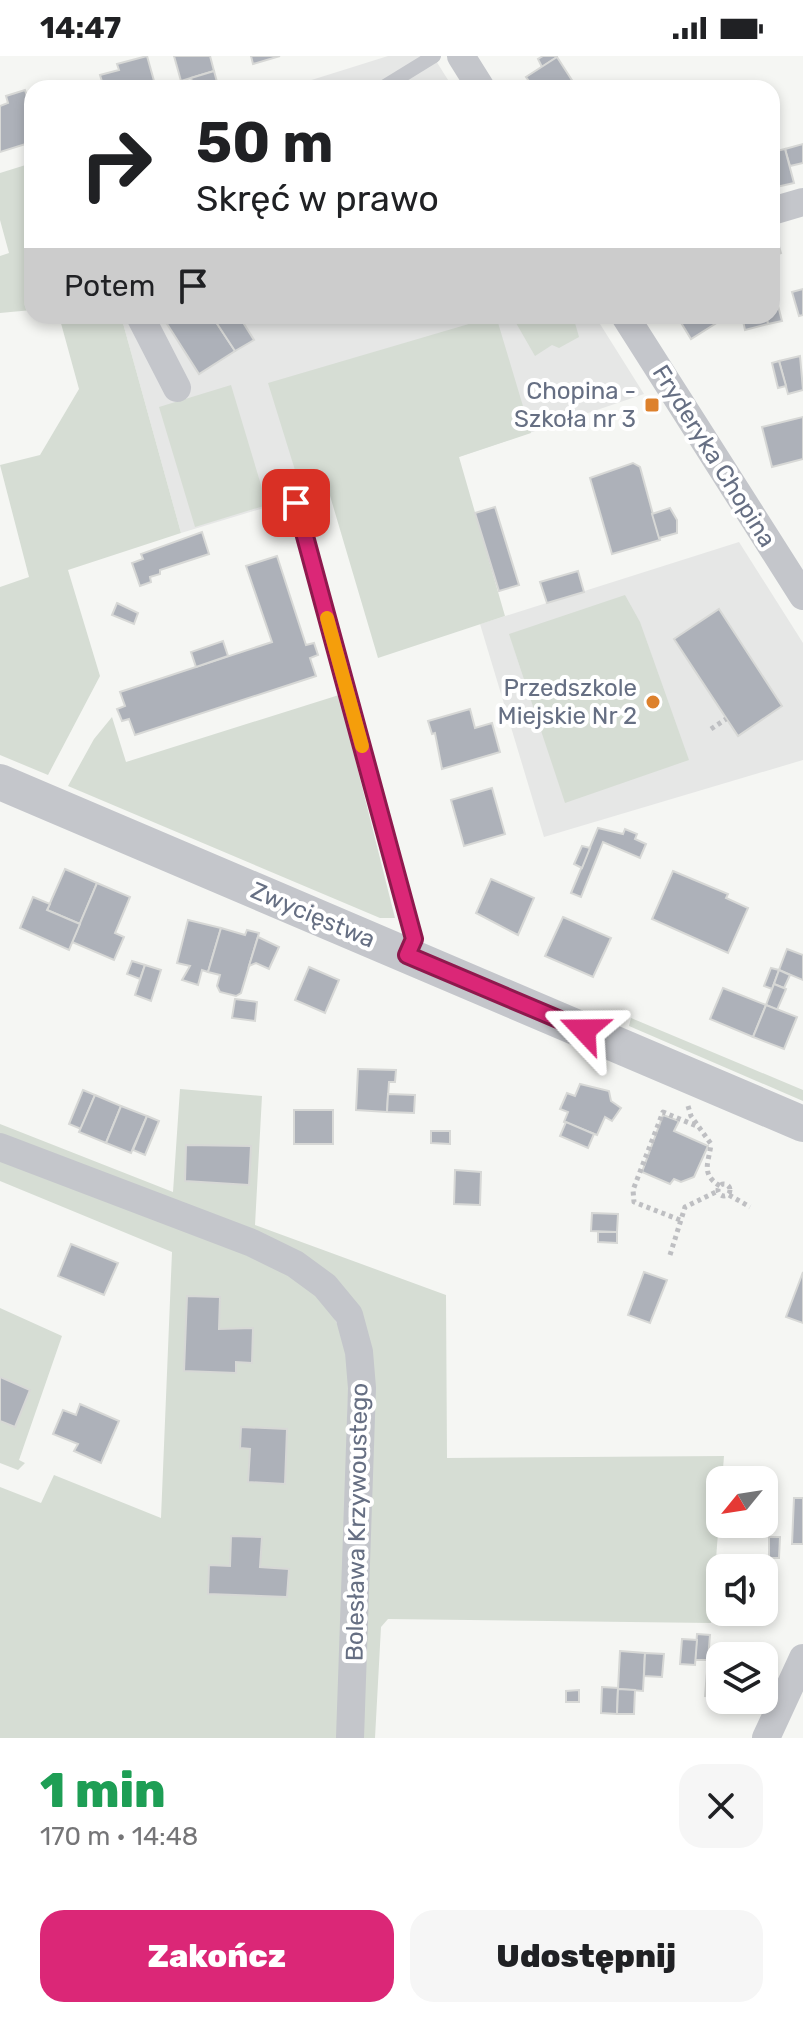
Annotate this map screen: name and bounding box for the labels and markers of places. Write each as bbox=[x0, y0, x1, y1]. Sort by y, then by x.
place label: Chopina - Szkoła nr 3 bbox=[514, 377, 636, 433]
marker: Chopina - Szkoła nr 3 bbox=[643, 396, 661, 414]
pin bbox=[262, 469, 330, 537]
place label: Przedszkole Miejskie Nr 2 bbox=[498, 674, 637, 730]
marker: Przedszkole Miejskie Nr 2 bbox=[644, 693, 662, 711]

